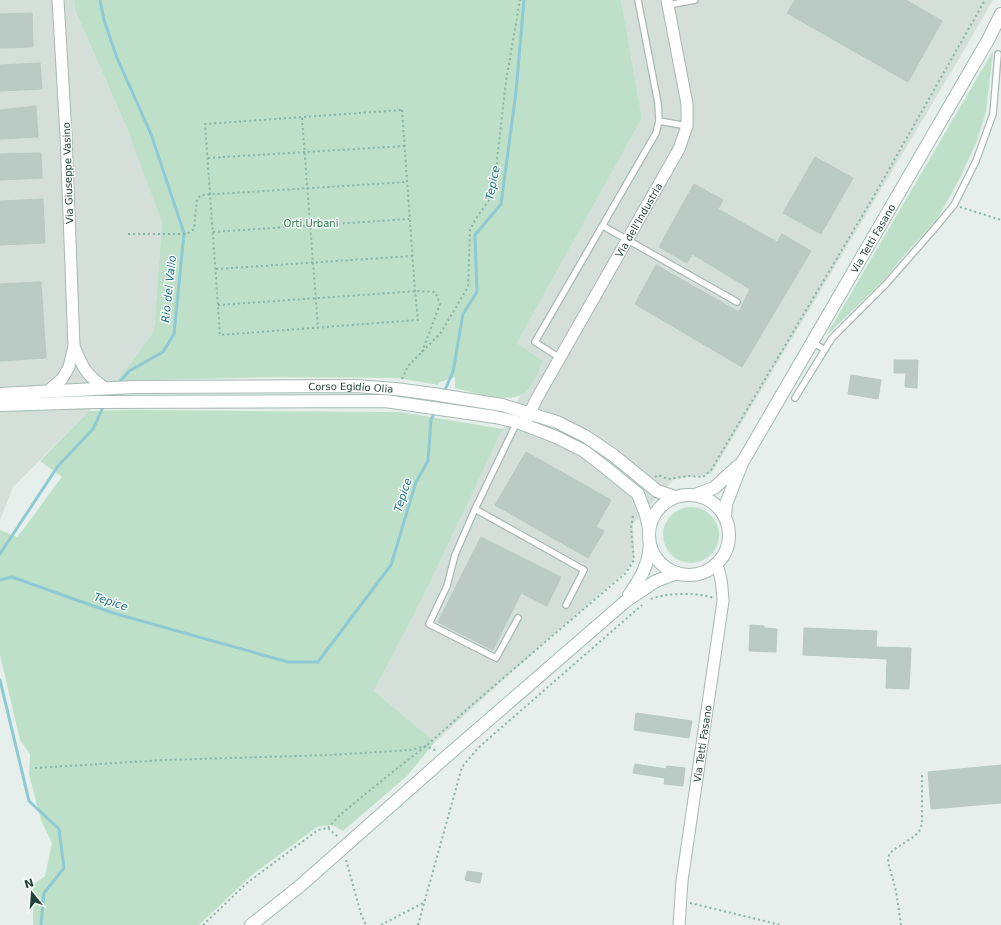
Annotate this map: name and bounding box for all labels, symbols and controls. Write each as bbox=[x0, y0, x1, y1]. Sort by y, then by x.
street label: Via Giuseppe Vasino bbox=[61, 122, 75, 224]
water label: Tepice bbox=[483, 164, 503, 201]
street label: Via dell'Industria bbox=[613, 181, 664, 259]
street label: Via Tetti Fasano bbox=[848, 202, 897, 275]
park label: Orti Urbani bbox=[284, 218, 338, 229]
water label: Rio del Vallo bbox=[159, 254, 179, 323]
street label: Corso Egidio Olia bbox=[308, 380, 394, 394]
water label: Tepice bbox=[391, 476, 415, 514]
water label: Tepice bbox=[92, 590, 130, 614]
street label: Via Tetti Fasano bbox=[691, 704, 713, 783]
north arrow bbox=[12, 873, 52, 913]
text: N bbox=[23, 876, 36, 891]

